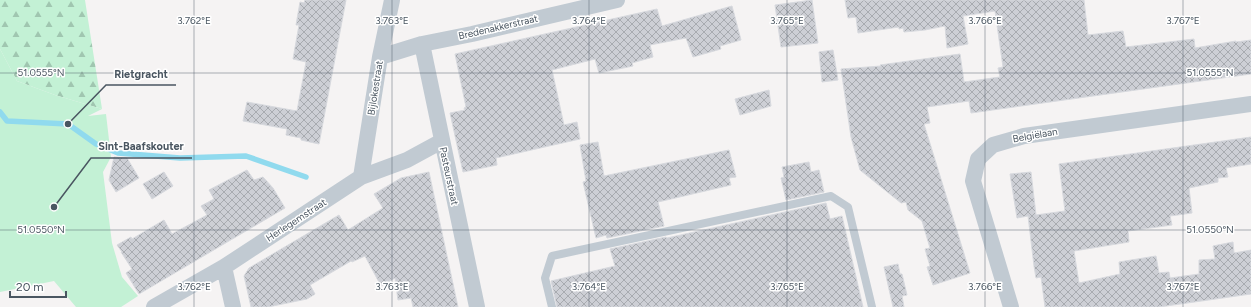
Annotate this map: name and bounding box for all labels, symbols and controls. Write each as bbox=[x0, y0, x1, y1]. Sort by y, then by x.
street label: Bredenakkerstraat bbox=[457, 11, 539, 42]
text: 3.762°E bbox=[177, 14, 211, 27]
text: 3.763°E bbox=[375, 14, 409, 27]
text: 3.764°E bbox=[572, 14, 606, 27]
text: 3.765°E bbox=[770, 14, 804, 27]
text: 3.766°E bbox=[968, 14, 1002, 27]
text: 3.767°E bbox=[1166, 14, 1200, 27]
street label: Bijlokestraat bbox=[364, 60, 386, 116]
callout: Rietgracht bbox=[106, 62, 176, 85]
text: 51.0555°N bbox=[17, 66, 65, 79]
text: 51.0555°N bbox=[1186, 66, 1234, 79]
text: Rietgracht bbox=[114, 68, 168, 81]
street label: Belgiëlaan bbox=[1012, 125, 1059, 145]
callout: Sint-Baafskouter bbox=[91, 135, 192, 158]
text: Sint-Baafskouter bbox=[98, 140, 185, 153]
street label: Pasteurstraat bbox=[436, 146, 462, 207]
street label: Herlegemstraat bbox=[263, 195, 329, 244]
text: 51.0550°N bbox=[17, 223, 65, 236]
text: 51.0550°N bbox=[1186, 223, 1234, 236]
scale bar bbox=[10, 273, 66, 299]
text: 20 m bbox=[16, 280, 44, 294]
text: 3.762°E bbox=[177, 280, 211, 293]
text: 3.763°E bbox=[375, 280, 409, 293]
text: 3.764°E bbox=[572, 280, 606, 293]
text: 3.765°E bbox=[770, 280, 804, 293]
text: 3.766°E bbox=[968, 280, 1002, 293]
text: 3.767°E bbox=[1166, 280, 1200, 293]

